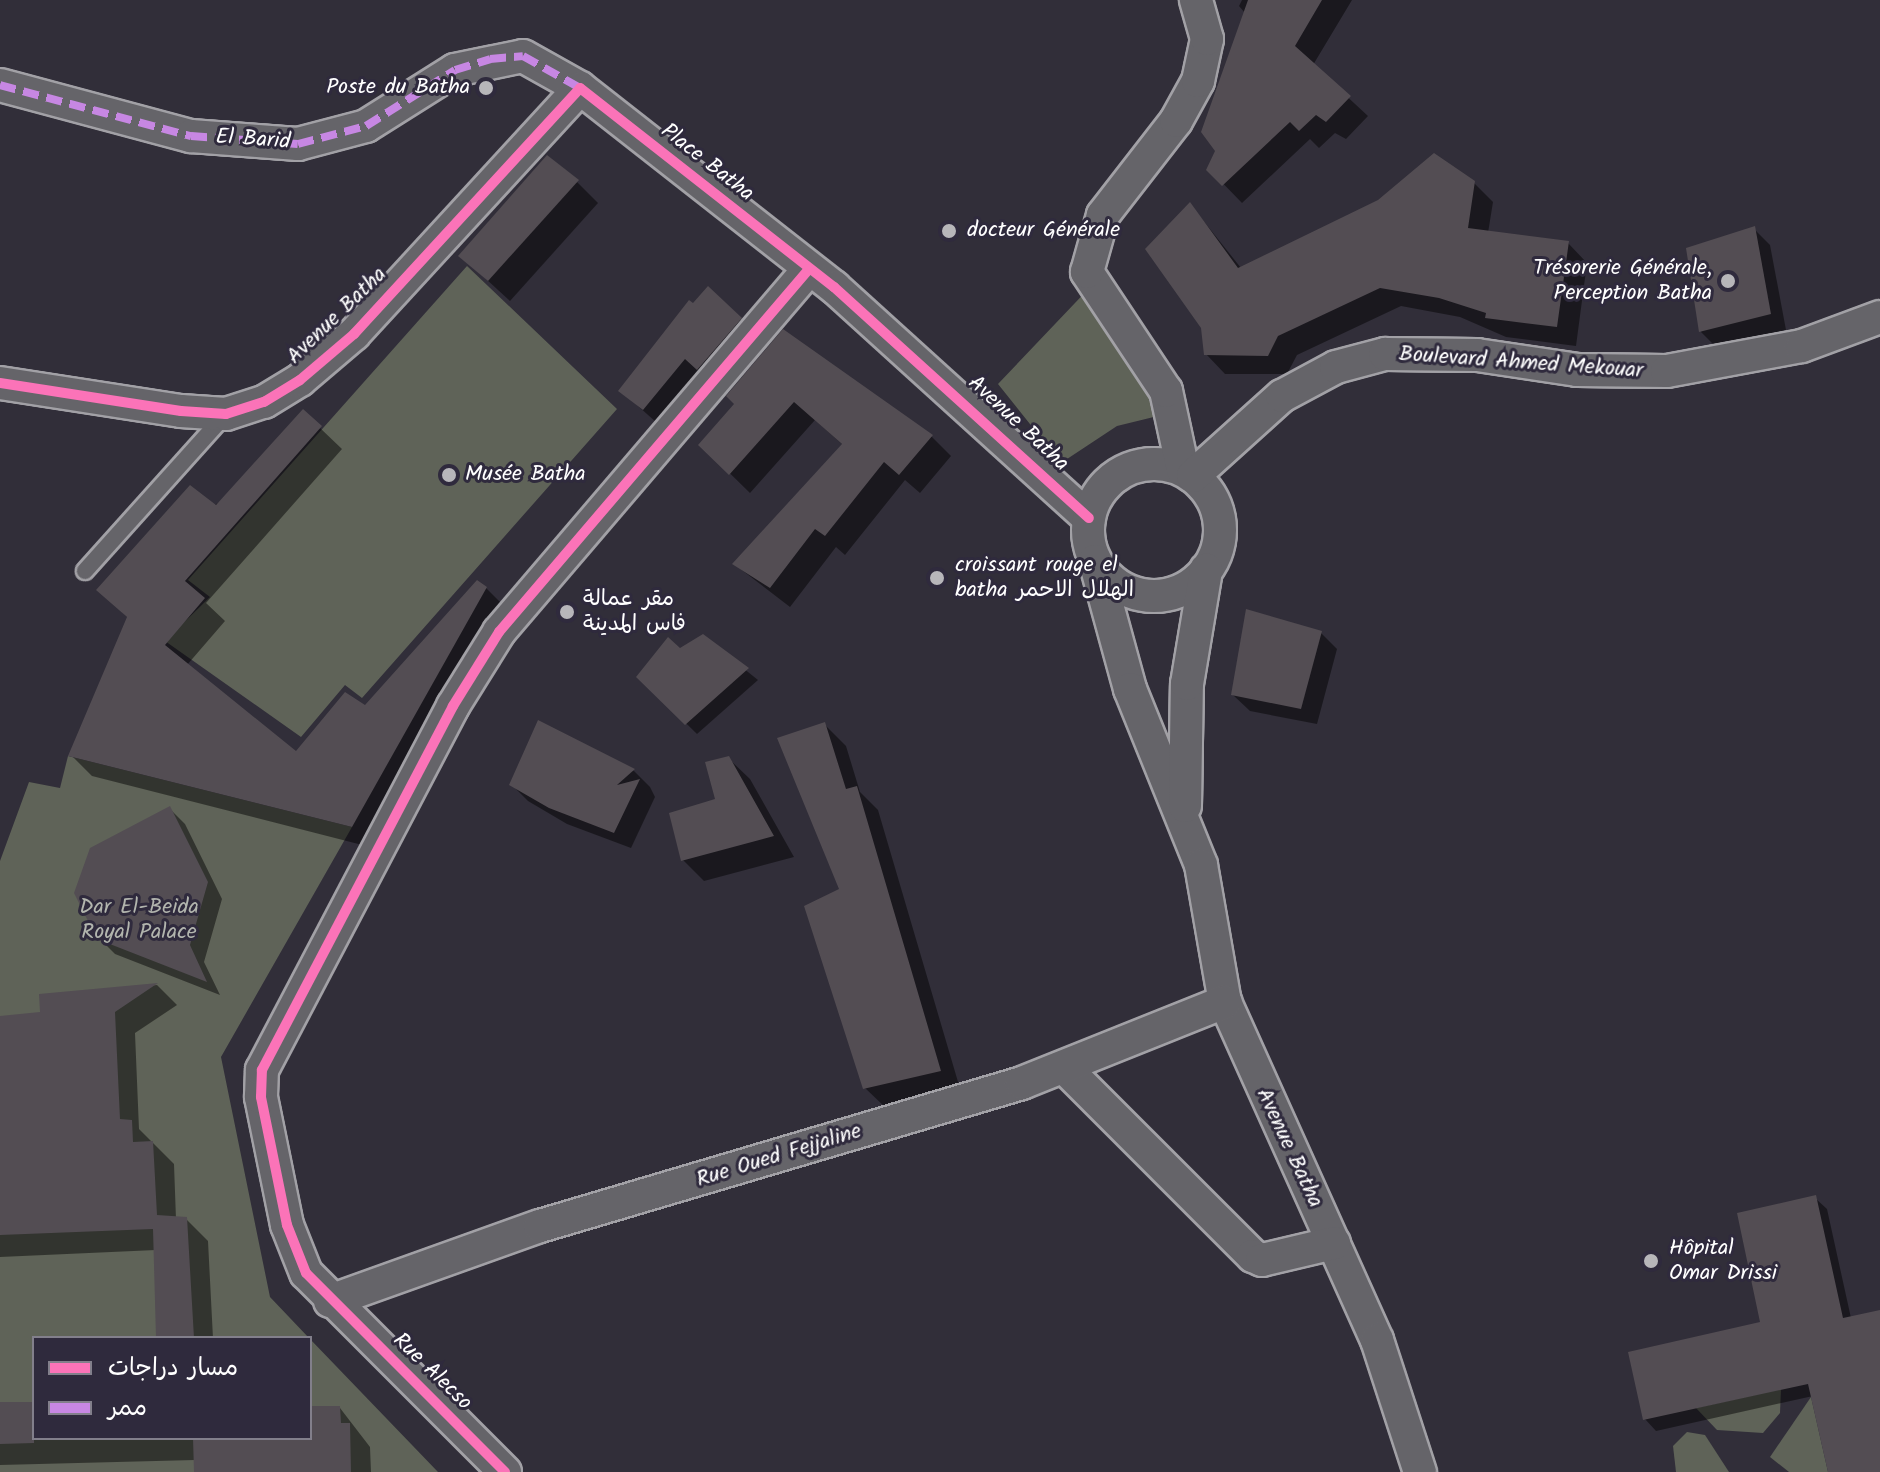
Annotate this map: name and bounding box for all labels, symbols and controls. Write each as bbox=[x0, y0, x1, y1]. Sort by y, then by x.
place label: Poste du Batha bbox=[326, 75, 470, 101]
marker: Poste du Batha bbox=[477, 79, 495, 97]
street label: Place Batha bbox=[655, 118, 759, 208]
street label: El Barid bbox=[215, 124, 291, 156]
place label: docteur Générale bbox=[967, 218, 1120, 244]
marker: docteur Générale bbox=[938, 220, 960, 242]
place label: Trésorerie Générale, Perception Batha bbox=[1533, 255, 1712, 306]
street label: Avenue Batha bbox=[282, 262, 392, 370]
marker: Trésorerie Générale, Perception Batha bbox=[1719, 272, 1737, 290]
street label: Boulevard Ahmed Mekouar bbox=[1398, 341, 1644, 385]
street label: Avenue Batha bbox=[962, 371, 1074, 477]
place label: Musée Batha bbox=[465, 462, 586, 488]
marker: Musée Batha bbox=[440, 466, 458, 484]
place label: croissant rouge el batha الهلال الاحمر bbox=[955, 552, 1134, 604]
marker: croissant rouge el batha الهلال الاحمر bbox=[926, 567, 948, 589]
place label: مقر عمالة فاس المدينة bbox=[583, 586, 686, 638]
marker: مقر عمالة فاس المدينة bbox=[558, 603, 576, 621]
park label: Dar El-Beida Royal Palace bbox=[79, 894, 199, 946]
street label: Avenue Batha bbox=[1250, 1084, 1328, 1212]
street label: Rue Oued Fejjaline bbox=[693, 1118, 865, 1194]
place label: Hôpital Omar Drissi bbox=[1669, 1235, 1777, 1286]
marker: Hôpital Omar Drissi bbox=[1640, 1250, 1662, 1272]
street label: Rue Alecso bbox=[387, 1328, 477, 1416]
legend bbox=[32, 1336, 312, 1440]
text: مسار دراجات bbox=[108, 1349, 238, 1388]
text: ممر bbox=[108, 1389, 147, 1428]

